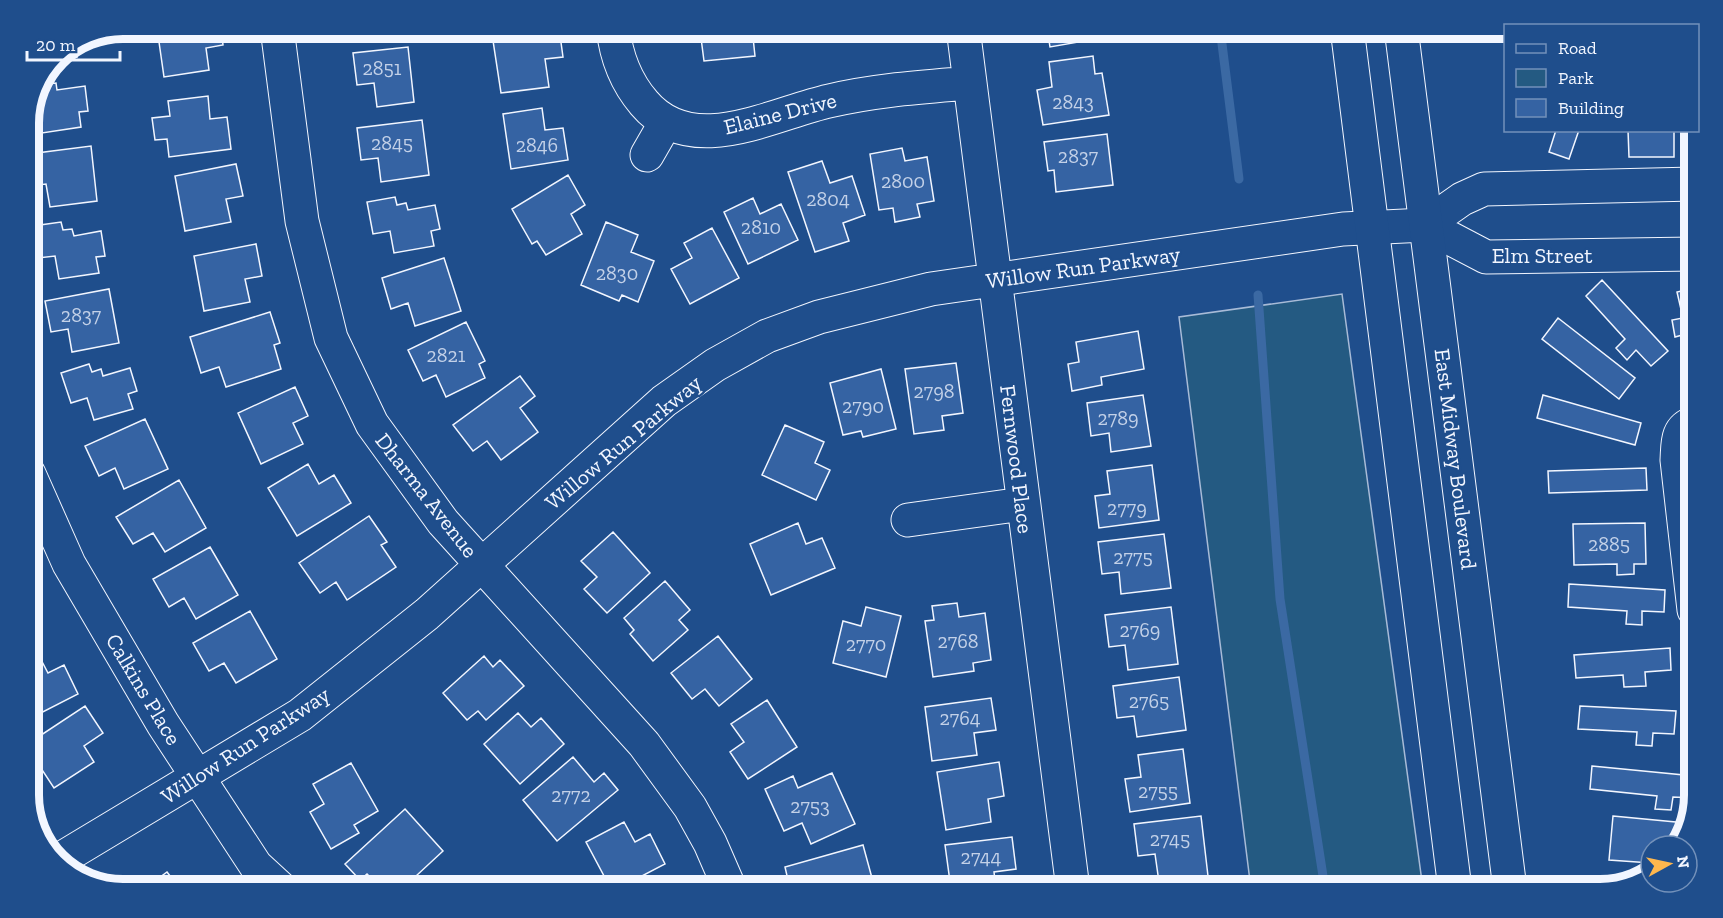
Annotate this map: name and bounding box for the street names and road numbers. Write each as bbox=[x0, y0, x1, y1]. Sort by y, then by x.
street label: Elaine Drive bbox=[721, 86, 839, 141]
street label: Willow Run Parkway bbox=[984, 240, 1183, 294]
street label: Elm Street bbox=[1492, 242, 1593, 269]
street label: East Midway Boulevard bbox=[1429, 347, 1482, 571]
street label: Willow Run Parkway bbox=[540, 369, 708, 516]
street label: Fernwood Place bbox=[994, 383, 1039, 535]
street label: Dharma Avenue bbox=[369, 427, 484, 563]
street label: Calkins Place bbox=[100, 629, 187, 750]
street label: Willow Run Parkway bbox=[156, 680, 335, 810]

